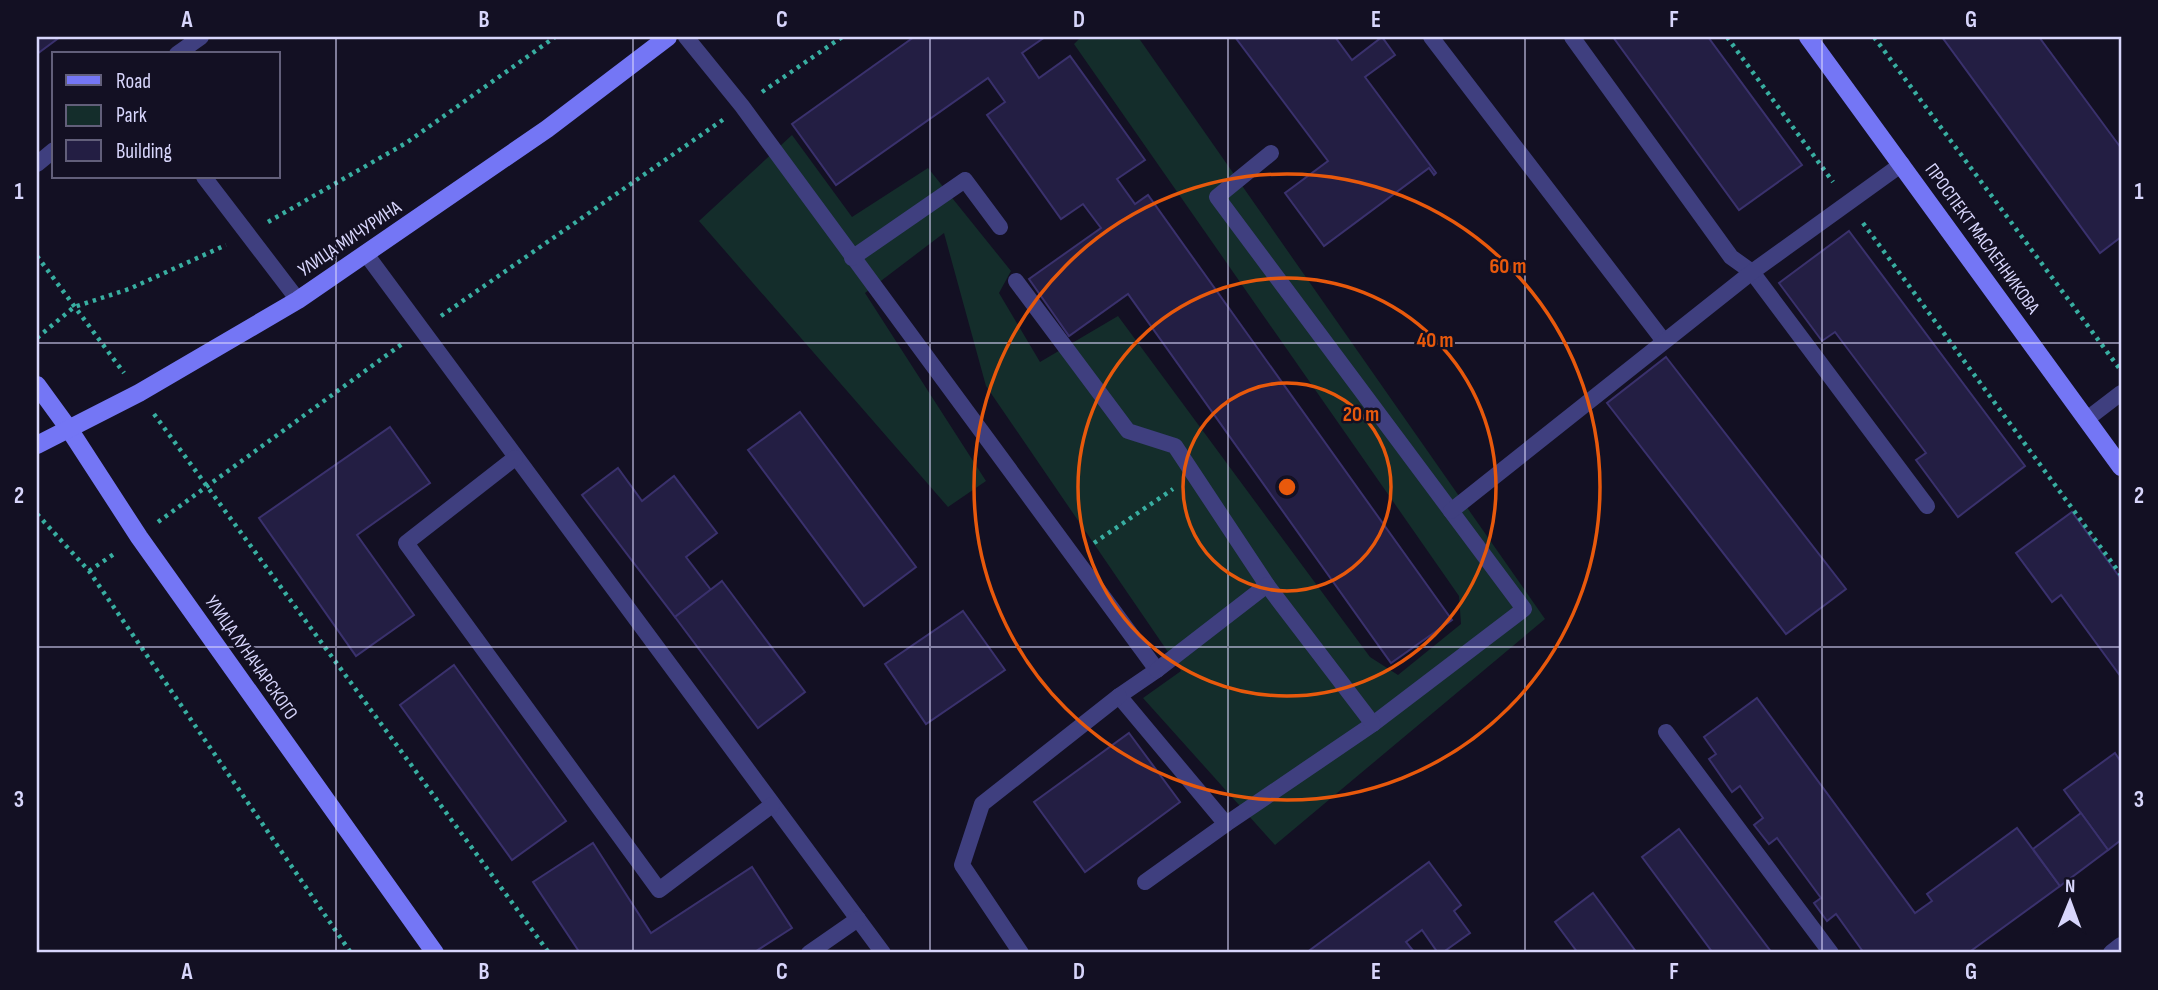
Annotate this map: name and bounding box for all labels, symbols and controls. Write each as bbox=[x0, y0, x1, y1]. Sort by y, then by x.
text: A bbox=[181, 6, 194, 34]
text: B bbox=[479, 6, 490, 34]
text: C bbox=[776, 6, 788, 34]
text: D bbox=[1073, 6, 1085, 34]
text: E bbox=[1371, 6, 1381, 34]
text: F bbox=[1669, 6, 1679, 34]
text: G bbox=[1965, 6, 1977, 34]
legend bbox=[52, 52, 280, 178]
text: Road bbox=[116, 69, 151, 94]
text: Park bbox=[116, 103, 147, 128]
text: Building bbox=[116, 139, 172, 164]
street label: ПРОСПЕКТ МАСЛЕННИКОВА bbox=[1920, 159, 2045, 319]
text: 1 bbox=[14, 178, 24, 206]
text: 1 bbox=[2134, 178, 2144, 206]
street label: УЛИЦА МИЧУРИНА bbox=[294, 196, 407, 282]
text: 60 m bbox=[1489, 254, 1527, 279]
text: 40 m bbox=[1417, 328, 1453, 353]
text: 20 m bbox=[1343, 402, 1379, 427]
centre of rings bbox=[1275, 475, 1299, 499]
text: 2 bbox=[14, 482, 24, 510]
text: 2 bbox=[2134, 482, 2144, 510]
street label: УЛИЦА ЛУНАЧАРСКОГО bbox=[200, 592, 302, 724]
text: 3 bbox=[14, 786, 24, 814]
text: 3 bbox=[2134, 786, 2144, 814]
north arrow bbox=[2036, 867, 2106, 937]
text: N bbox=[2065, 875, 2076, 898]
text: A bbox=[181, 958, 194, 986]
text: B bbox=[479, 958, 490, 986]
text: C bbox=[776, 958, 788, 986]
text: D bbox=[1073, 958, 1085, 986]
text: E bbox=[1371, 958, 1381, 986]
text: F bbox=[1669, 958, 1679, 986]
text: G bbox=[1965, 958, 1977, 986]

